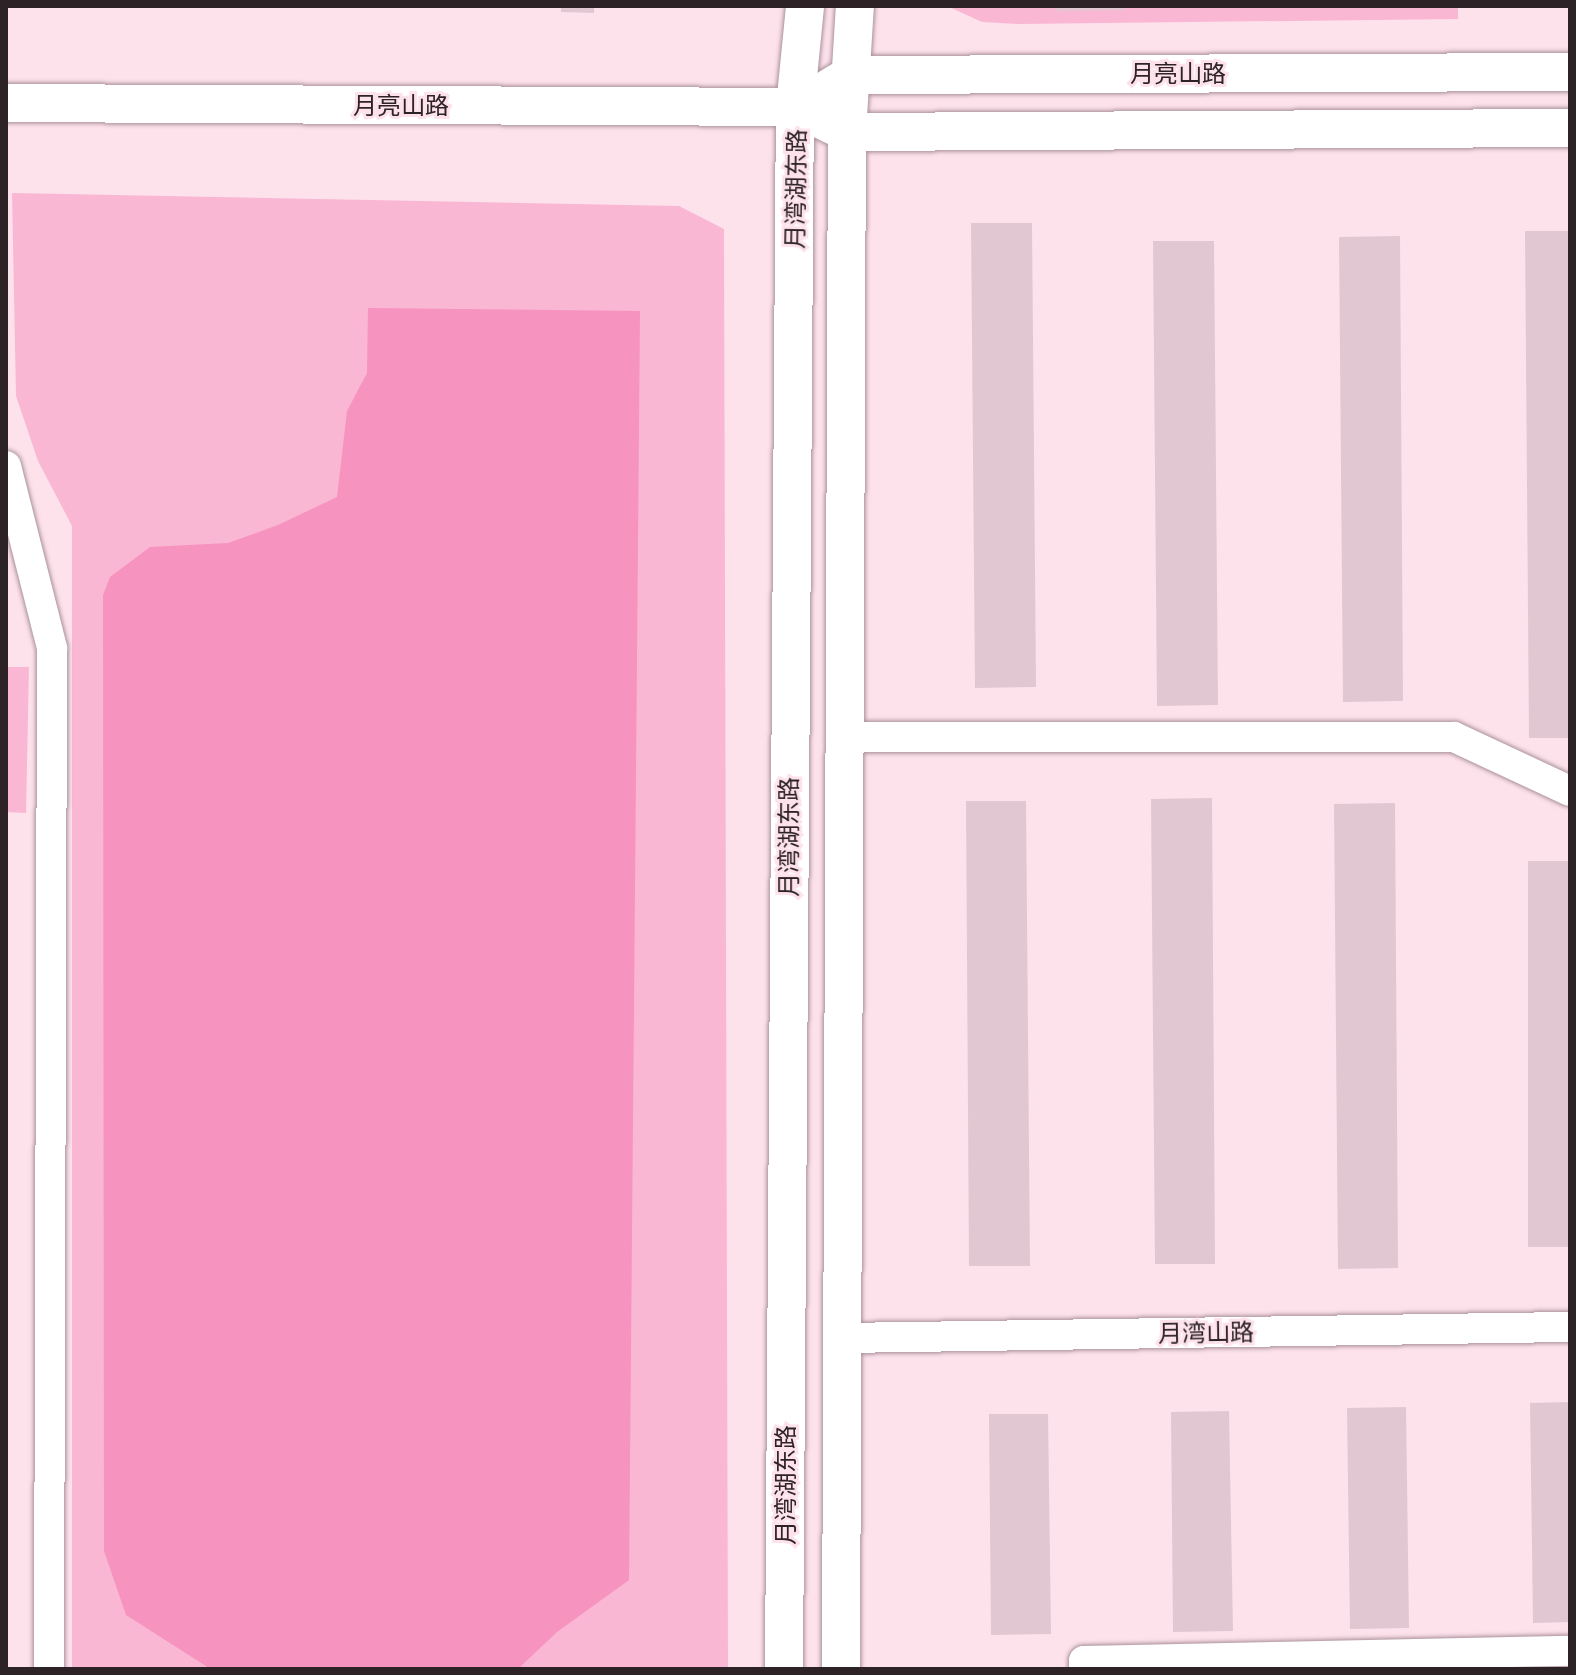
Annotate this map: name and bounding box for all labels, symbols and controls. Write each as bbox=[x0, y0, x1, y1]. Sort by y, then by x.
street label: 月亮山路 bbox=[1130, 59, 1226, 87]
street label: 月亮山路 bbox=[353, 91, 449, 119]
street label: 月湾湖东路 bbox=[780, 129, 810, 249]
street label: 月湾湖东路 bbox=[774, 777, 802, 897]
street label: 月湾山路 bbox=[1158, 1317, 1254, 1347]
street label: 月湾湖东路 bbox=[771, 1425, 799, 1545]

